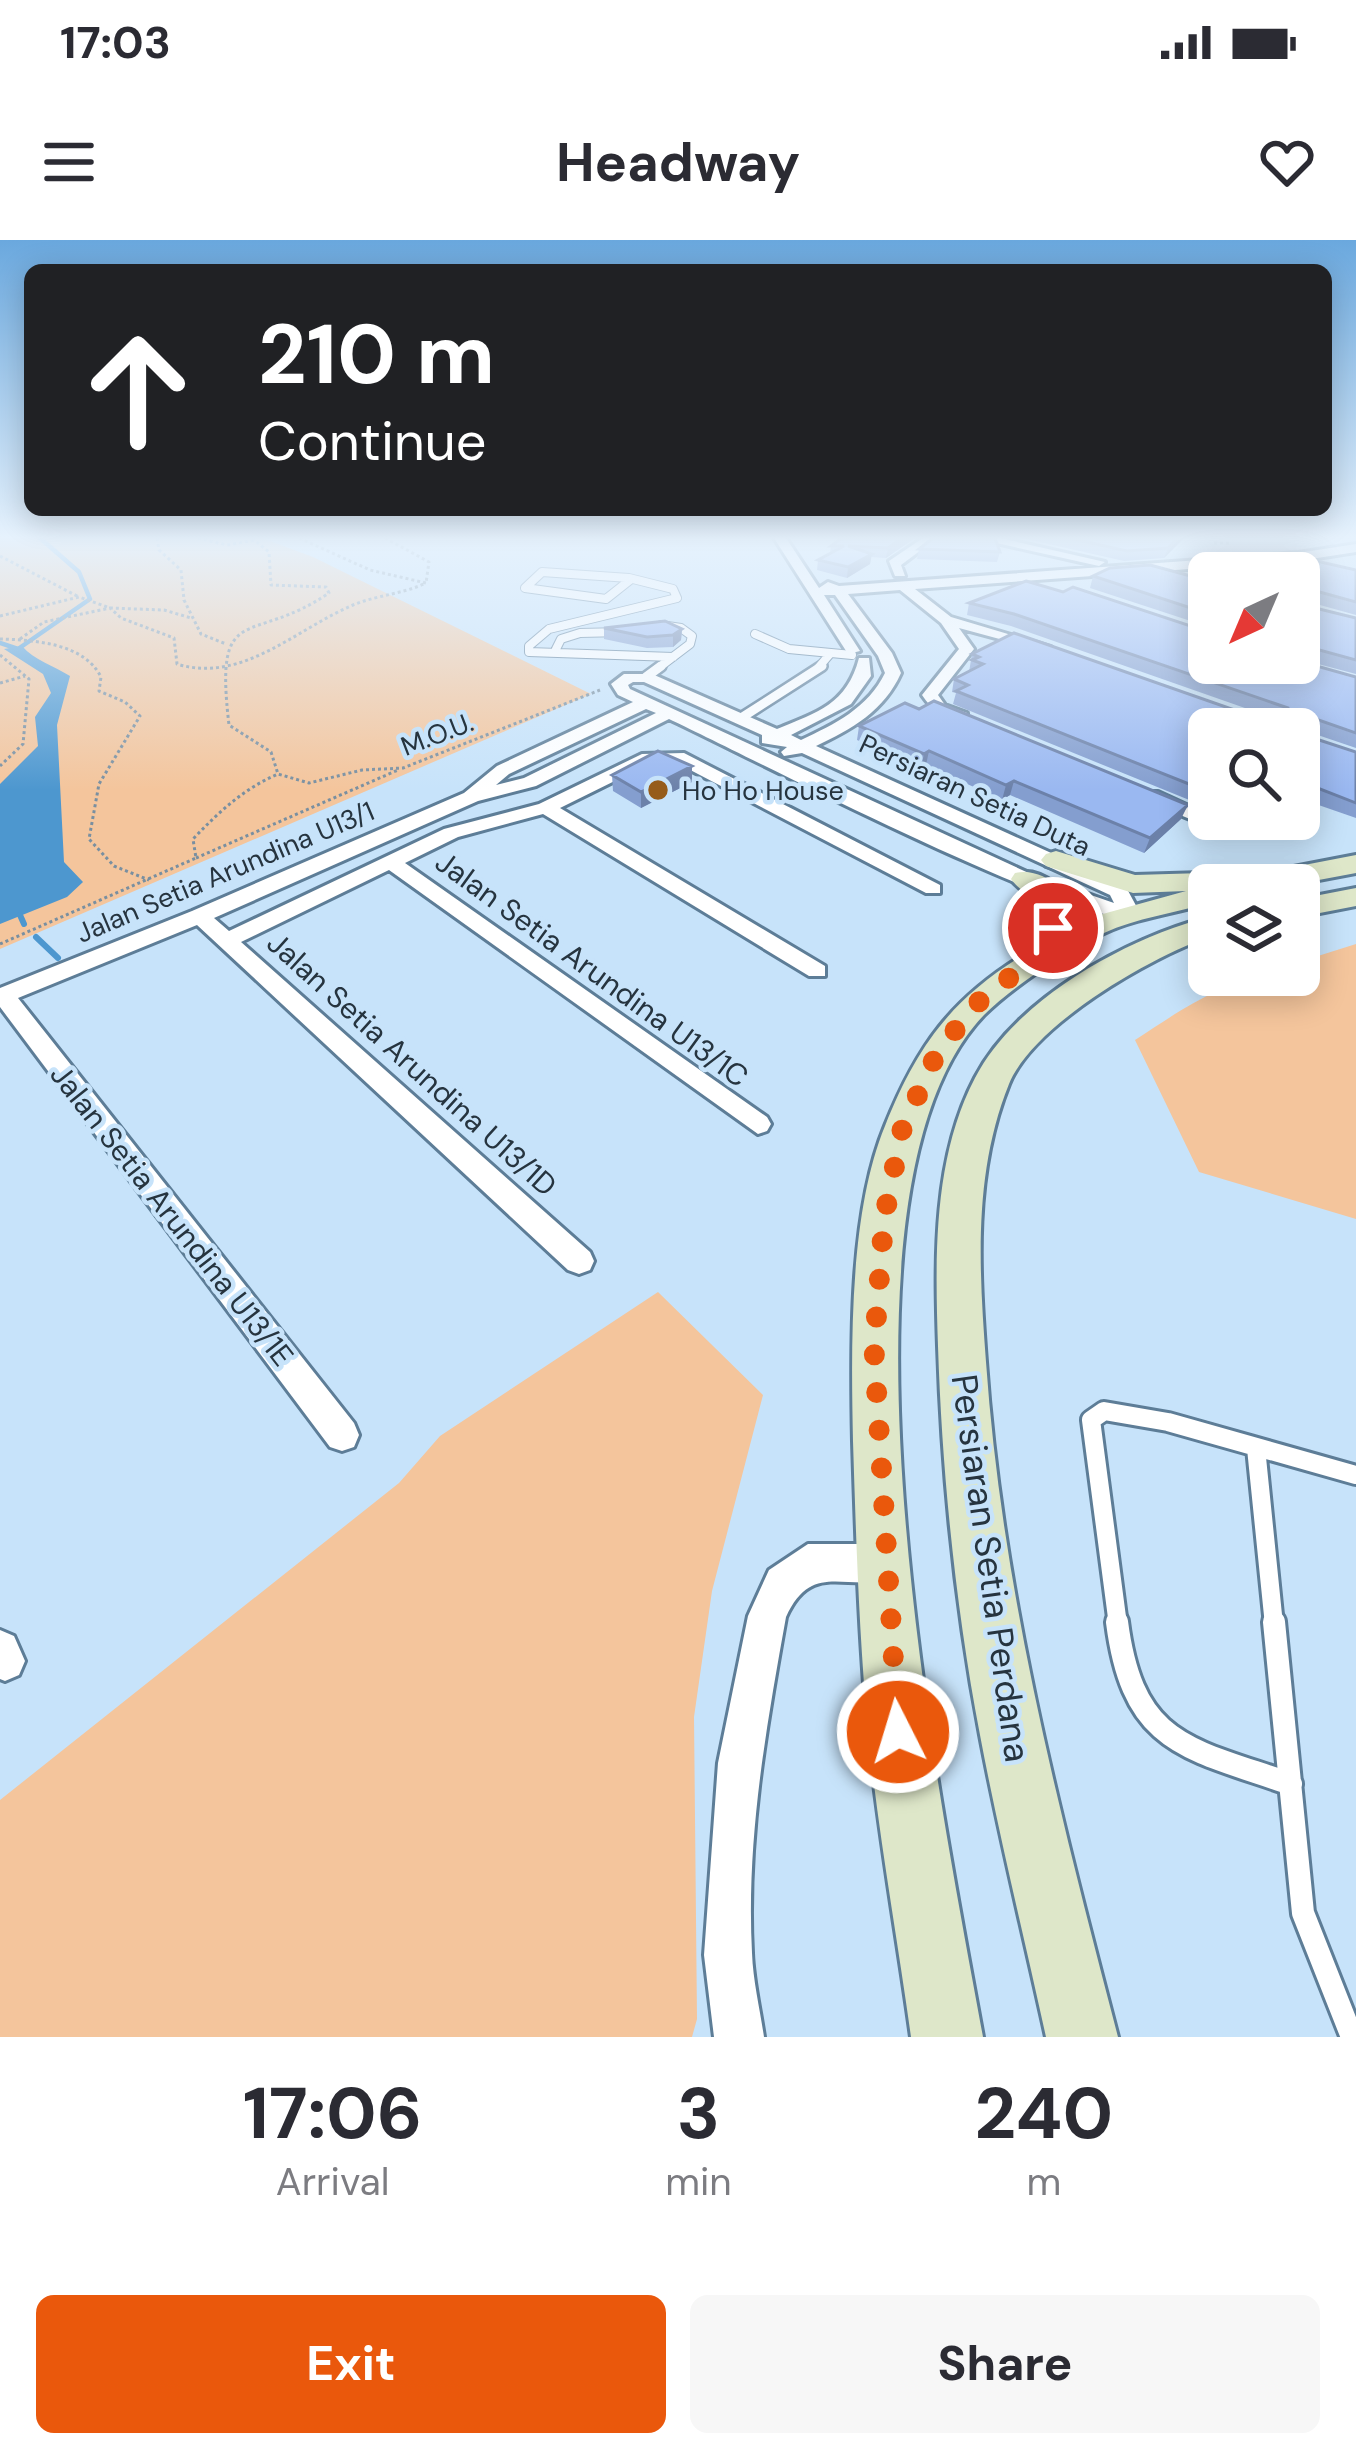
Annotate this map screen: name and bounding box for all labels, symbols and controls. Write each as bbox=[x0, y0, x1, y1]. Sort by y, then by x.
text: 17:03 bbox=[60, 13, 171, 72]
text: Headway bbox=[556, 127, 800, 198]
icon: menu bbox=[36, 129, 102, 195]
icon: heart bbox=[1254, 129, 1320, 195]
text: 210 m bbox=[258, 300, 495, 409]
icon: ahead bbox=[60, 312, 216, 468]
text: Continue bbox=[258, 406, 486, 477]
north arrow bbox=[1188, 552, 1320, 684]
map controls bbox=[1188, 552, 1320, 996]
street label: M.O.U. bbox=[396, 704, 478, 764]
button: search bbox=[1188, 708, 1320, 840]
street label: Persiaran Setia Duta bbox=[854, 726, 1096, 864]
place label: Ho Ho House bbox=[682, 773, 844, 808]
marker: Ho Ho House bbox=[645, 777, 671, 803]
street label: Jalan Setia Arundina U13/1 bbox=[71, 793, 379, 951]
street label: Jalan Setia Arundina U13/1C bbox=[428, 842, 756, 1096]
button: layers bbox=[1188, 864, 1320, 996]
pin bbox=[1002, 877, 1104, 979]
icon: arrive bbox=[1020, 895, 1086, 961]
street label: Jalan Setia Arundina U13/1D bbox=[259, 923, 565, 1205]
street label: Jalan Setia Arundina U13/1E bbox=[42, 1056, 302, 1374]
street label: Persiaran Setia Perdana bbox=[941, 1371, 1041, 1765]
position arrow bbox=[835, 1669, 961, 1795]
text: 17:06 bbox=[243, 2067, 422, 2160]
text: 3 bbox=[677, 2067, 720, 2160]
text: 240 bbox=[975, 2067, 1113, 2160]
text: Arrival bbox=[276, 2156, 389, 2207]
text: min bbox=[665, 2156, 732, 2207]
text: m bbox=[1026, 2156, 1061, 2207]
button: Exit bbox=[36, 2295, 666, 2433]
button: Share bbox=[690, 2295, 1320, 2433]

